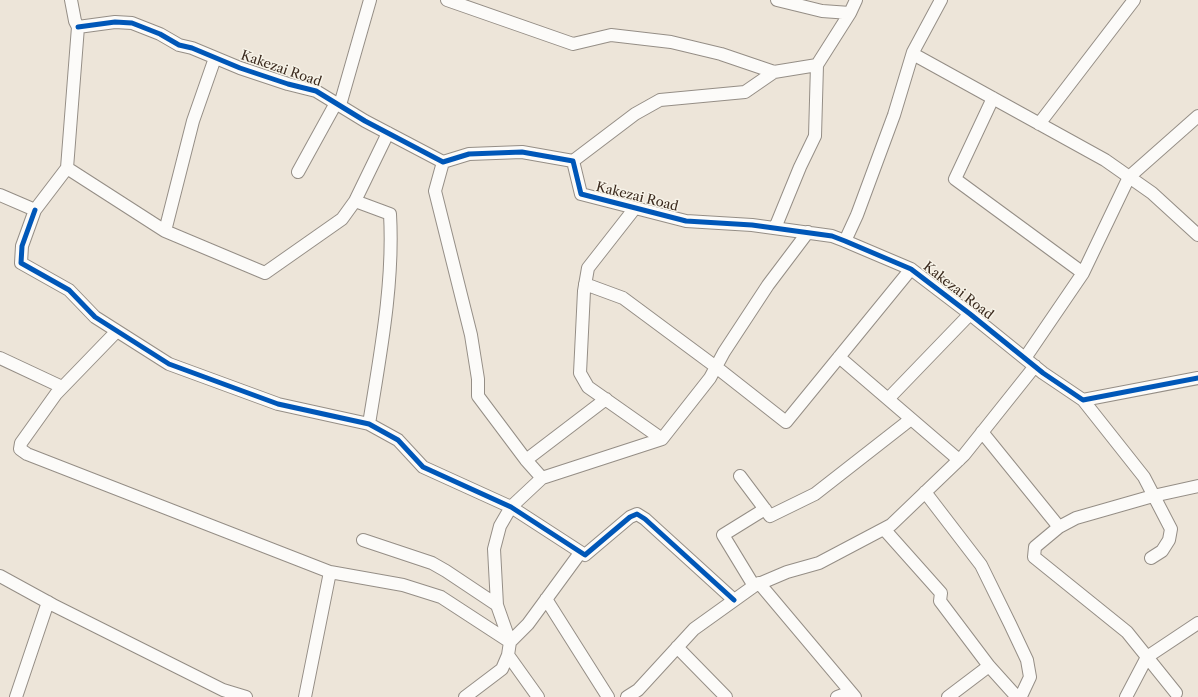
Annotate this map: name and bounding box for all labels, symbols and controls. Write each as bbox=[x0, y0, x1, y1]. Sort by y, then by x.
street label: Kakezai Road bbox=[239, 48, 323, 90]
street label: Kakezai Road bbox=[594, 179, 680, 215]
street label: Kakezai Road bbox=[920, 259, 996, 323]

